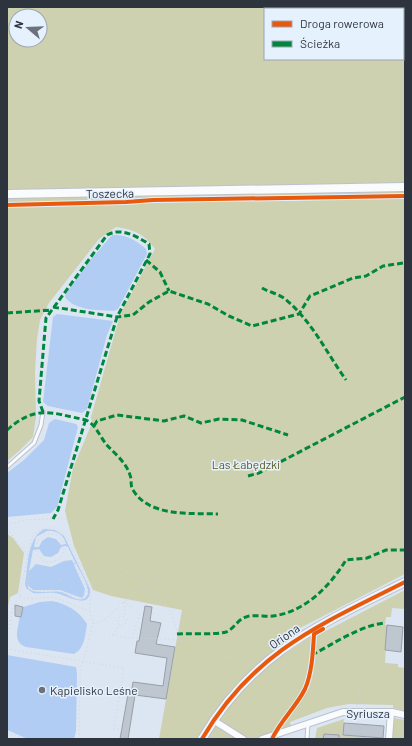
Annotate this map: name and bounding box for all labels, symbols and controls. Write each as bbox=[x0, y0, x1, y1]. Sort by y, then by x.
north arrow bbox=[8, 8, 48, 48]
legend bbox=[264, 8, 404, 60]
text: Droga rowerowa bbox=[300, 16, 384, 30]
text: N bbox=[11, 19, 25, 30]
text: Ścieżka bbox=[300, 36, 340, 50]
street label: Toszecka bbox=[86, 186, 134, 200]
park label: Las Łabędzki bbox=[212, 457, 280, 471]
street label: Oriona bbox=[266, 621, 302, 651]
place label: Kąpielisko Leśne bbox=[50, 683, 138, 697]
marker: Kąpielisko Leśne bbox=[37, 685, 47, 695]
street label: Syriusza bbox=[346, 706, 390, 720]

